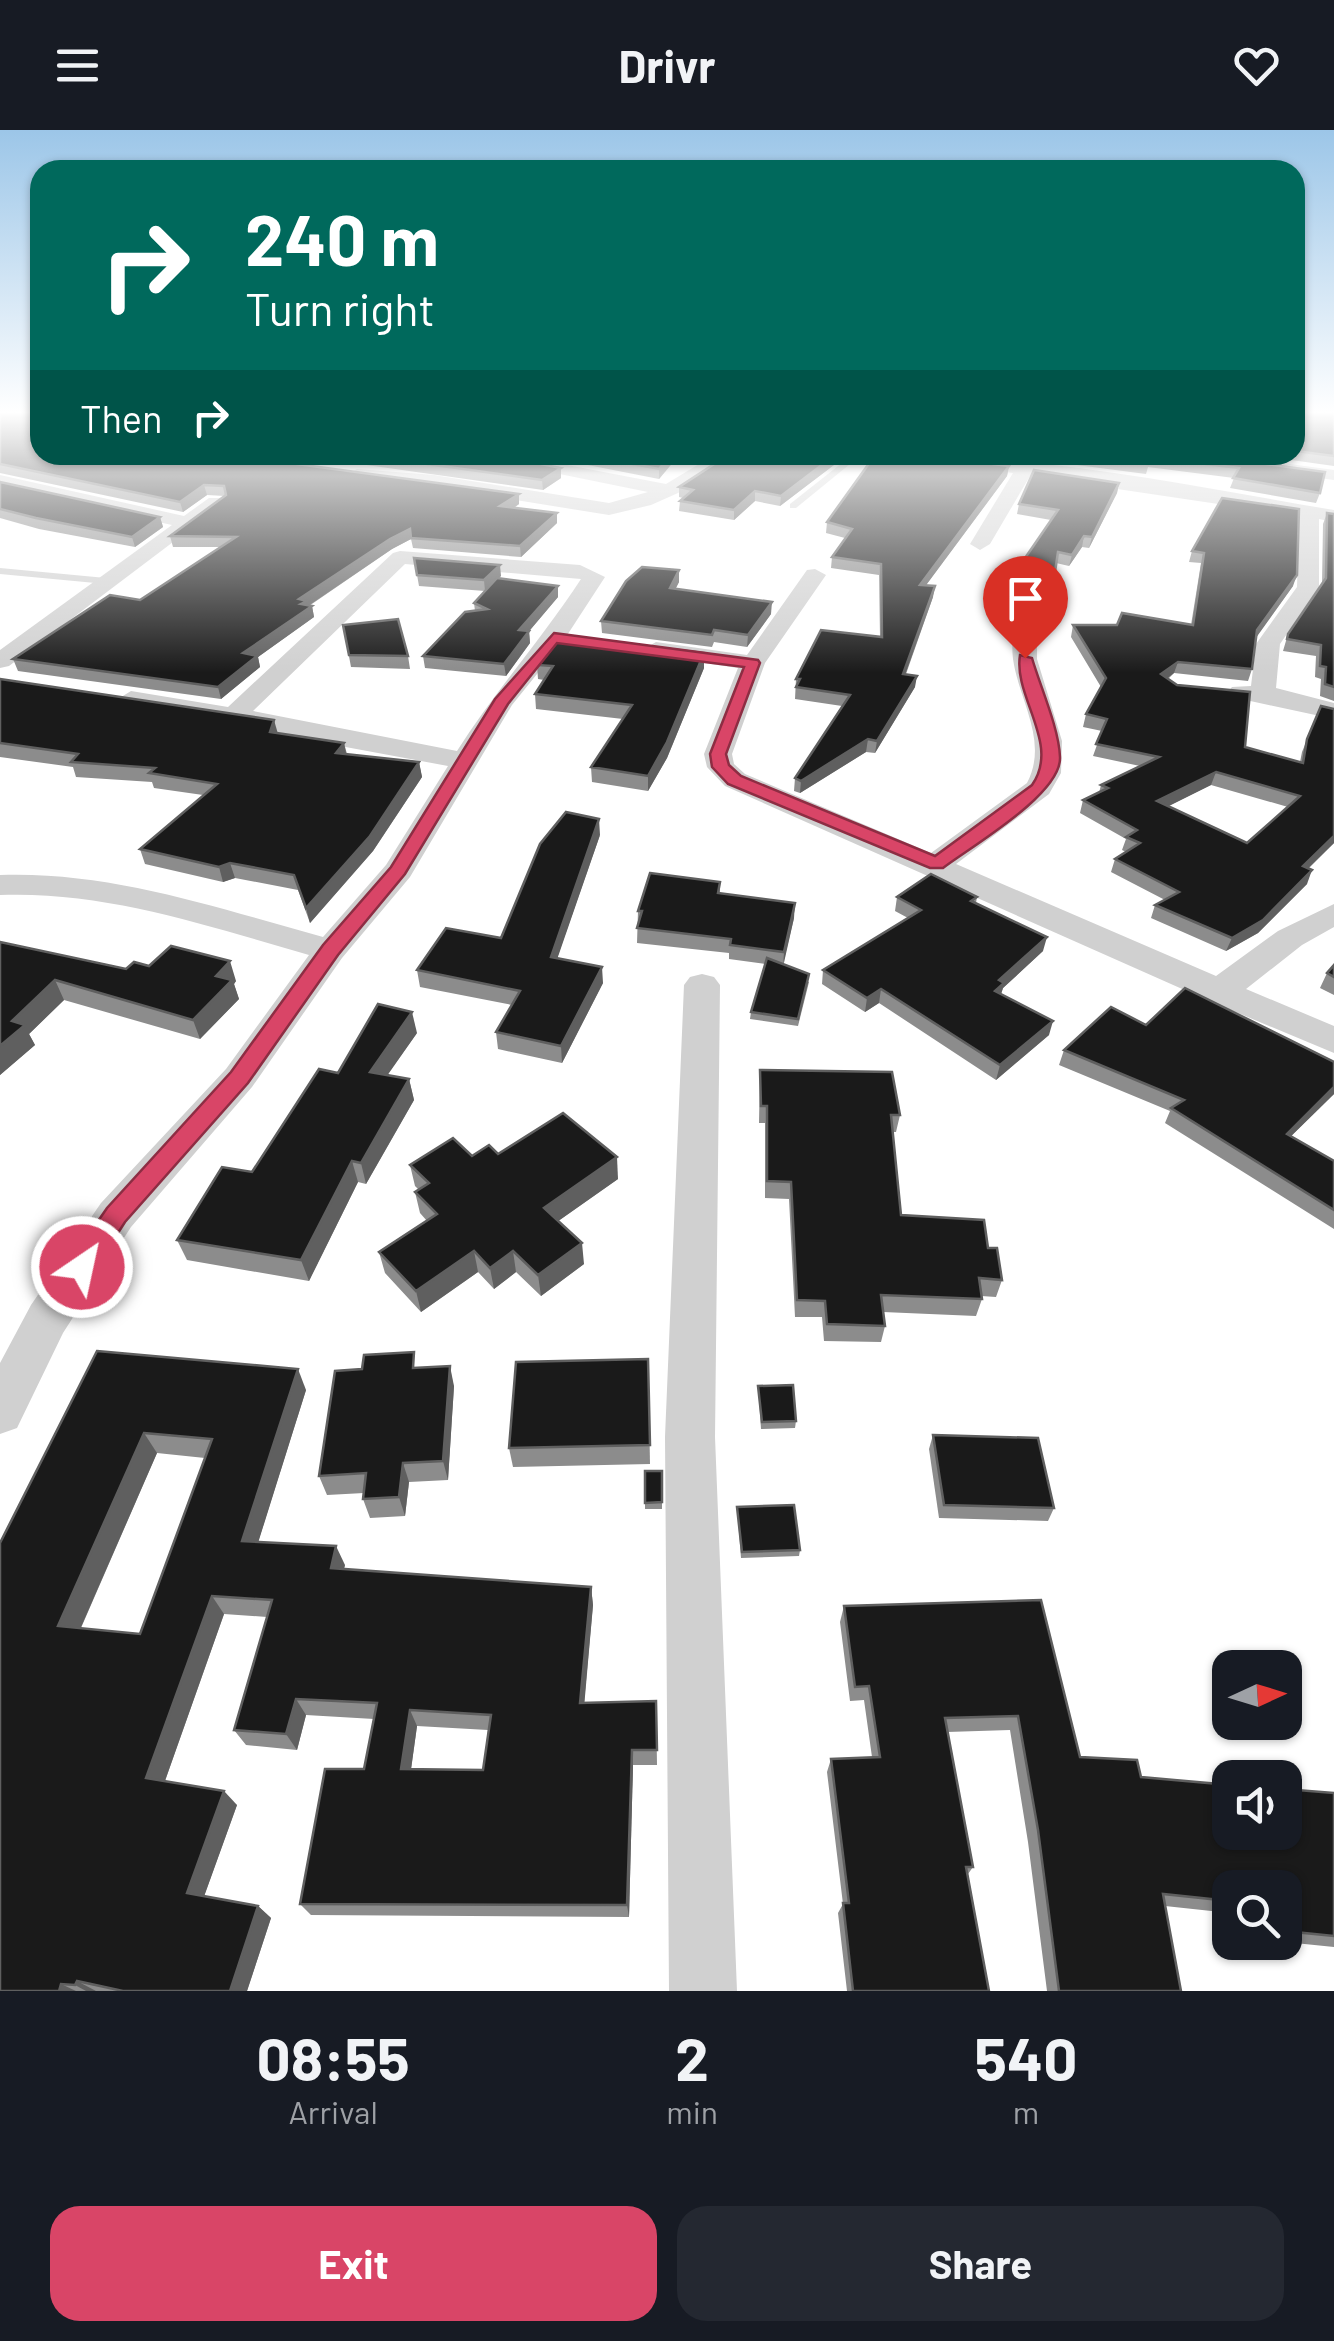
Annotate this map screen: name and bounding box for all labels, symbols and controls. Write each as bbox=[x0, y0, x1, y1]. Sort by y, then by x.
icon: menu bbox=[50, 38, 105, 93]
text: Drivr bbox=[618, 38, 716, 92]
icon: heart bbox=[1229, 38, 1284, 93]
text: 240 m bbox=[245, 196, 439, 280]
icon: right bbox=[80, 200, 210, 330]
text: Turn right bbox=[245, 281, 435, 335]
icon: right bbox=[183, 390, 238, 445]
text: Then bbox=[80, 395, 163, 441]
pin bbox=[983, 556, 1068, 659]
icon: arrive bbox=[998, 571, 1053, 626]
position arrow bbox=[30, 1215, 134, 1319]
north arrow bbox=[1212, 1650, 1302, 1740]
map controls bbox=[1212, 1650, 1302, 1960]
button: sound bbox=[1212, 1760, 1302, 1850]
button: search bbox=[1212, 1870, 1302, 1960]
text: 08:55 bbox=[257, 2021, 410, 2093]
text: 2 bbox=[675, 2021, 709, 2093]
text: 540 bbox=[975, 2021, 1077, 2093]
text: Arrival bbox=[288, 2092, 378, 2130]
text: min bbox=[666, 2092, 718, 2130]
text: m bbox=[1013, 2092, 1039, 2130]
button: Exit bbox=[50, 2206, 657, 2321]
button: Share bbox=[677, 2206, 1284, 2321]

